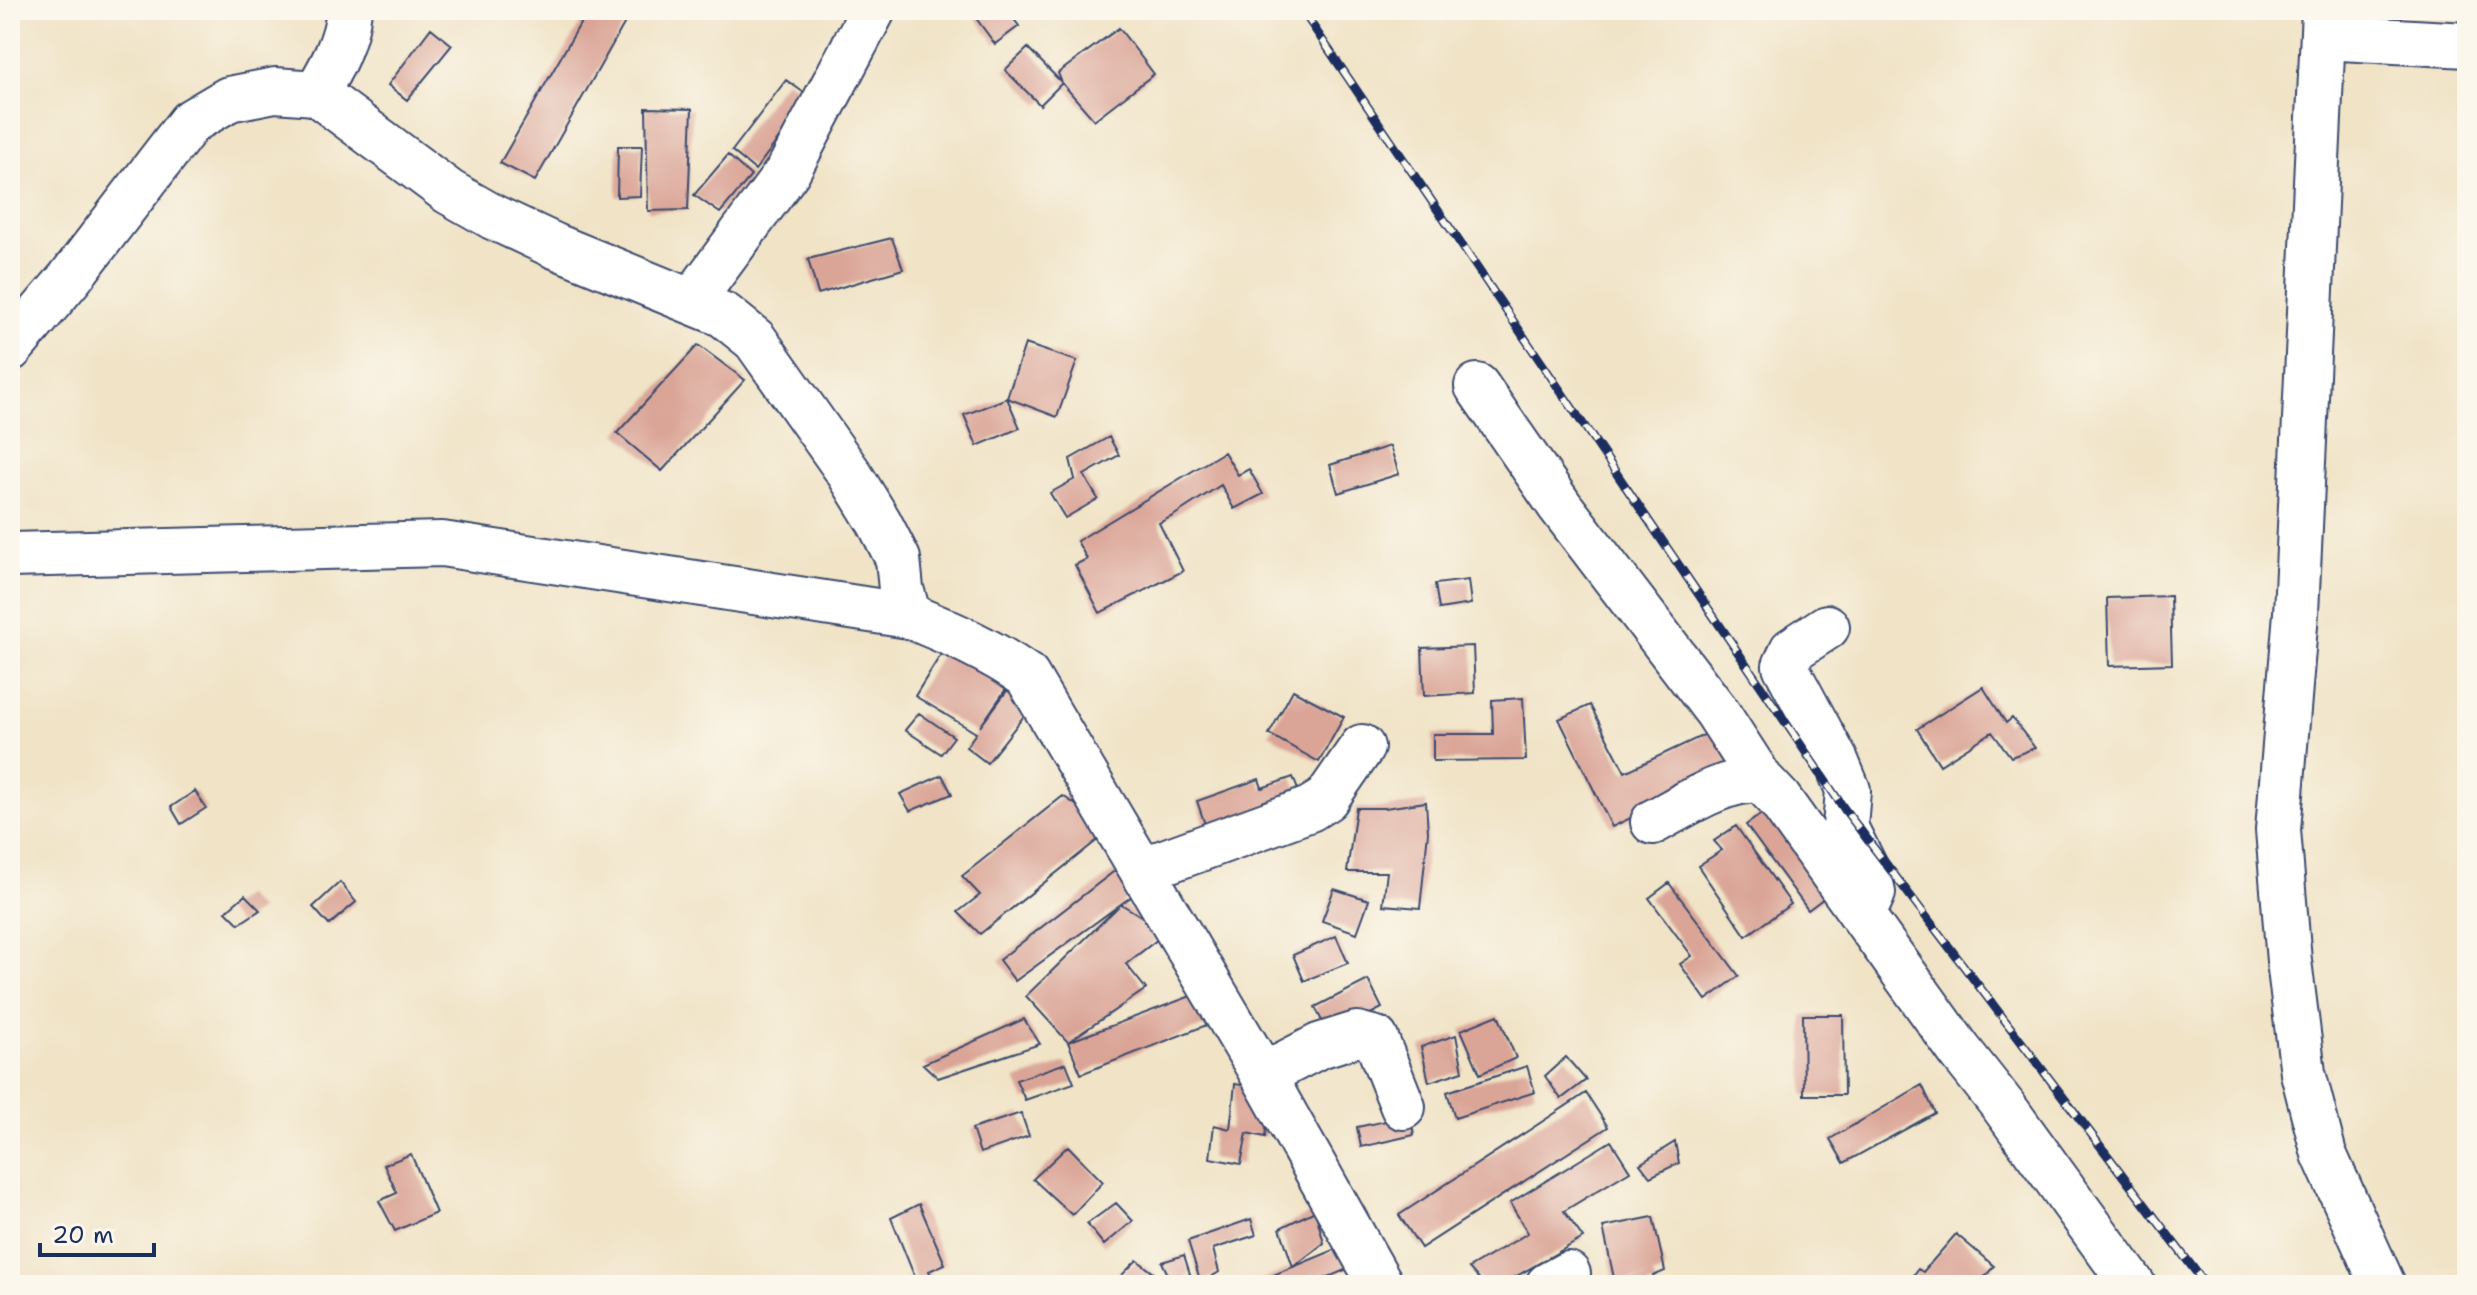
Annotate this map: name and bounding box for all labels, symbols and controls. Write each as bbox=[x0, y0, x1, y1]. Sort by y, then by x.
scale bar bbox=[40, 1207, 154, 1257]
text: 20 m bbox=[52, 1219, 114, 1251]

